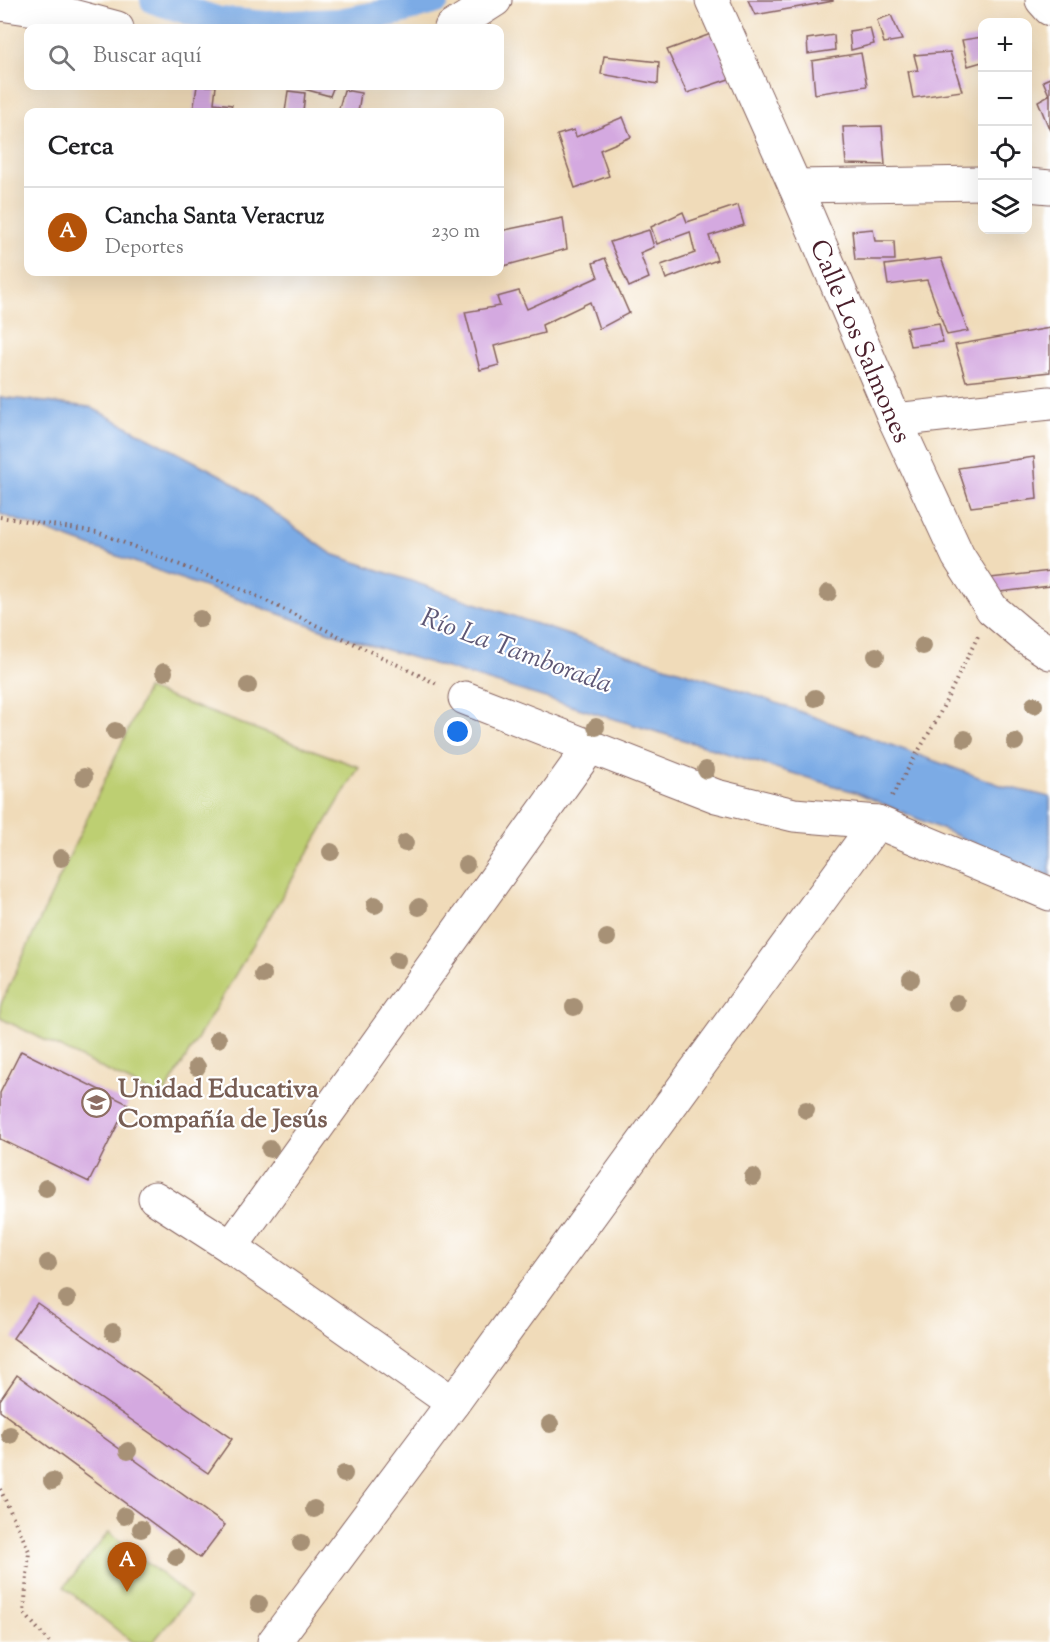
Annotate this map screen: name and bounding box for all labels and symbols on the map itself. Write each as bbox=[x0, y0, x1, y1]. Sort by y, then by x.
street label: Calle Los Salmones bbox=[799, 234, 919, 450]
water label: Río La Tamborada bbox=[415, 600, 617, 705]
your location bbox=[443, 717, 472, 746]
place label: Unidad Educativa Compañía de Jesús bbox=[118, 1072, 328, 1139]
school or university icon: Unidad Educativa Compañía de Jesús bbox=[81, 1087, 113, 1119]
pin: A bbox=[108, 1542, 146, 1592]

